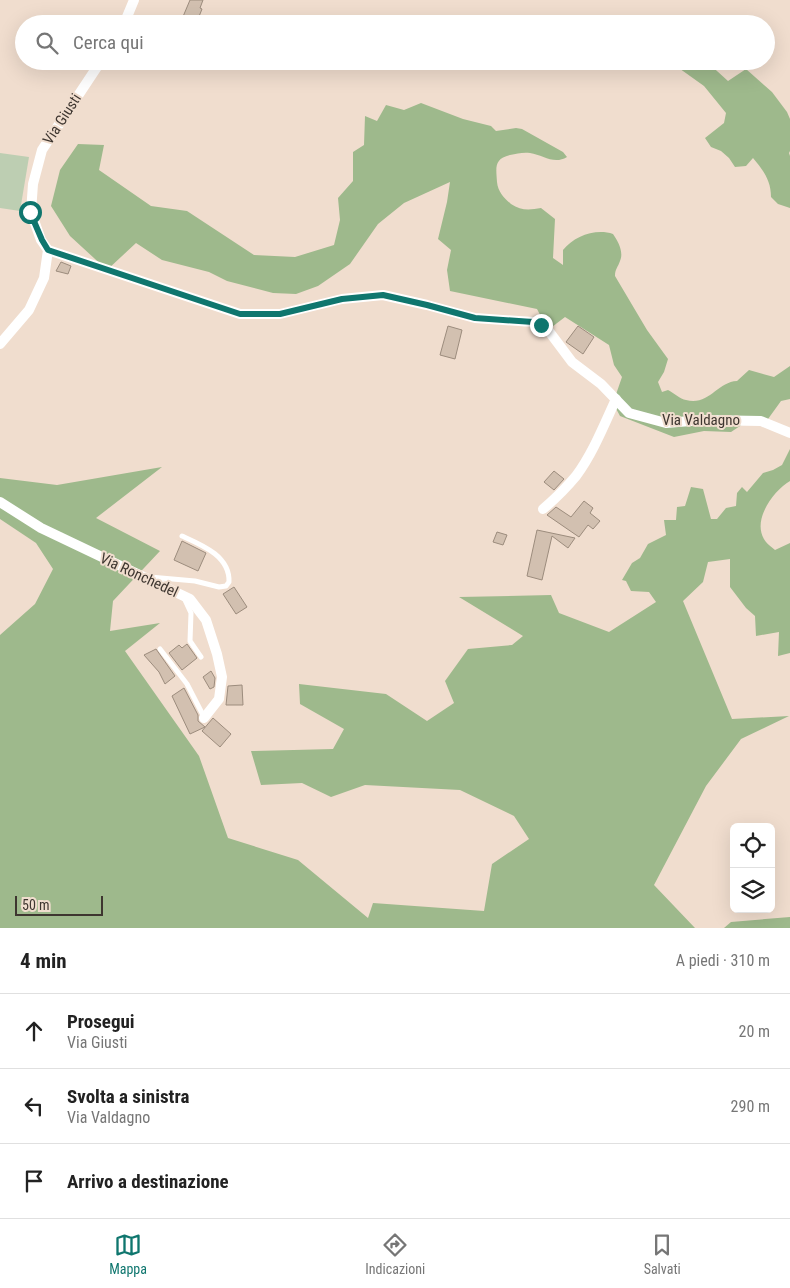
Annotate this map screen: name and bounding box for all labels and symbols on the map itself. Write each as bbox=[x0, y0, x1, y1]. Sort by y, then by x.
street label: Via Giusti bbox=[39, 90, 85, 148]
route start bbox=[19, 201, 42, 224]
route end bbox=[530, 314, 553, 337]
street label: Via Valdagno bbox=[662, 411, 740, 429]
street label: Via Ronchedel bbox=[97, 549, 181, 601]
scale bar bbox=[15, 893, 102, 916]

